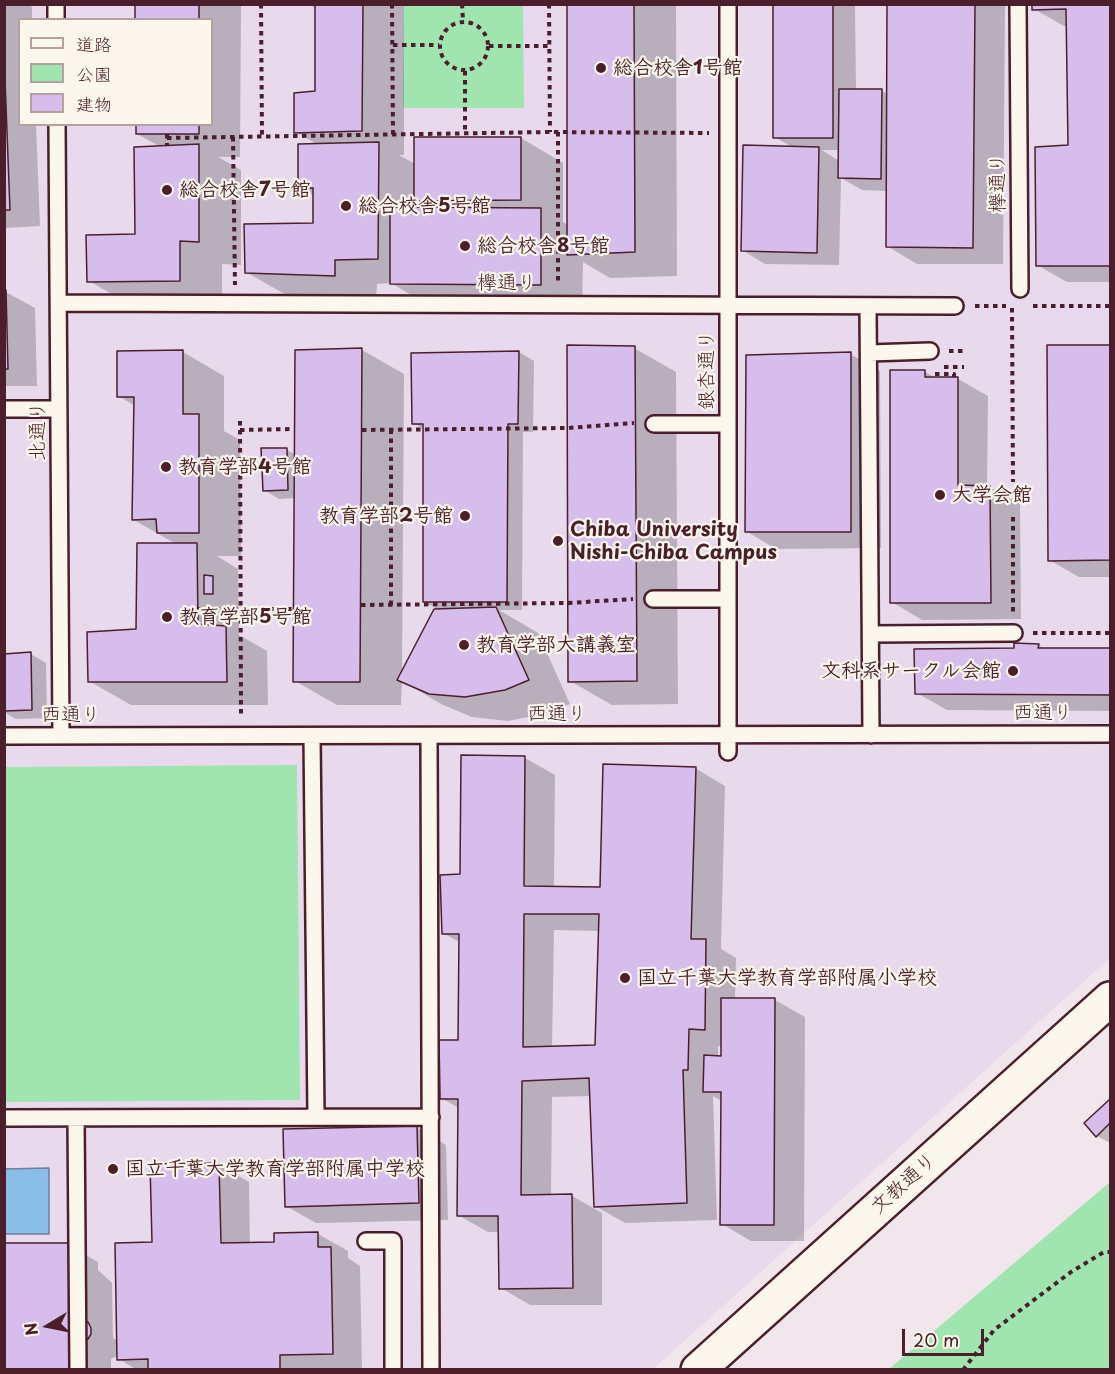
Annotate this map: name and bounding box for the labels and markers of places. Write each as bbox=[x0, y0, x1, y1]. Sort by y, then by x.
place label: 総合校舎1号館 bbox=[613, 56, 743, 80]
marker: 総合校舎1号館 bbox=[594, 61, 608, 75]
place label: 総合校舎7号館 bbox=[179, 178, 310, 202]
marker: 総合校舎7号館 bbox=[160, 183, 174, 197]
place label: 総合校舎5号館 bbox=[358, 194, 491, 218]
marker: 総合校舎5号館 bbox=[339, 199, 353, 213]
place label: 総合校舎8号館 bbox=[477, 234, 610, 258]
marker: 総合校舎8号館 bbox=[458, 239, 472, 253]
place label: 教育学部4号館 bbox=[178, 455, 312, 479]
marker: 教育学部4号館 bbox=[159, 460, 173, 474]
place label: 大学会館 bbox=[952, 483, 1032, 507]
marker: 大学会館 bbox=[933, 488, 947, 502]
place label: 教育学部2号館 bbox=[319, 504, 453, 528]
marker: 教育学部2号館 bbox=[458, 509, 472, 523]
place label: Chiba University Nishi-Chiba Campus bbox=[570, 518, 777, 565]
marker: Chiba University Nishi-Chiba Campus bbox=[551, 534, 565, 548]
place label: 教育学部5号館 bbox=[179, 605, 312, 629]
marker: 教育学部5号館 bbox=[160, 610, 174, 624]
place label: 教育学部大講義室 bbox=[476, 633, 636, 657]
marker: 教育学部大講義室 bbox=[457, 638, 471, 652]
place label: 文科系サークル会館 bbox=[821, 659, 1001, 683]
marker: 文科系サークル会館 bbox=[1006, 664, 1020, 678]
place label: 国立千葉大学教育学部附属小学校 bbox=[637, 966, 937, 990]
marker: 国立千葉大学教育学部附属小学校 bbox=[618, 971, 632, 985]
place label: 国立千葉大学教育学部附属中学校 bbox=[125, 1157, 425, 1181]
marker: 国立千葉大学教育学部附属中学校 bbox=[106, 1162, 120, 1176]

